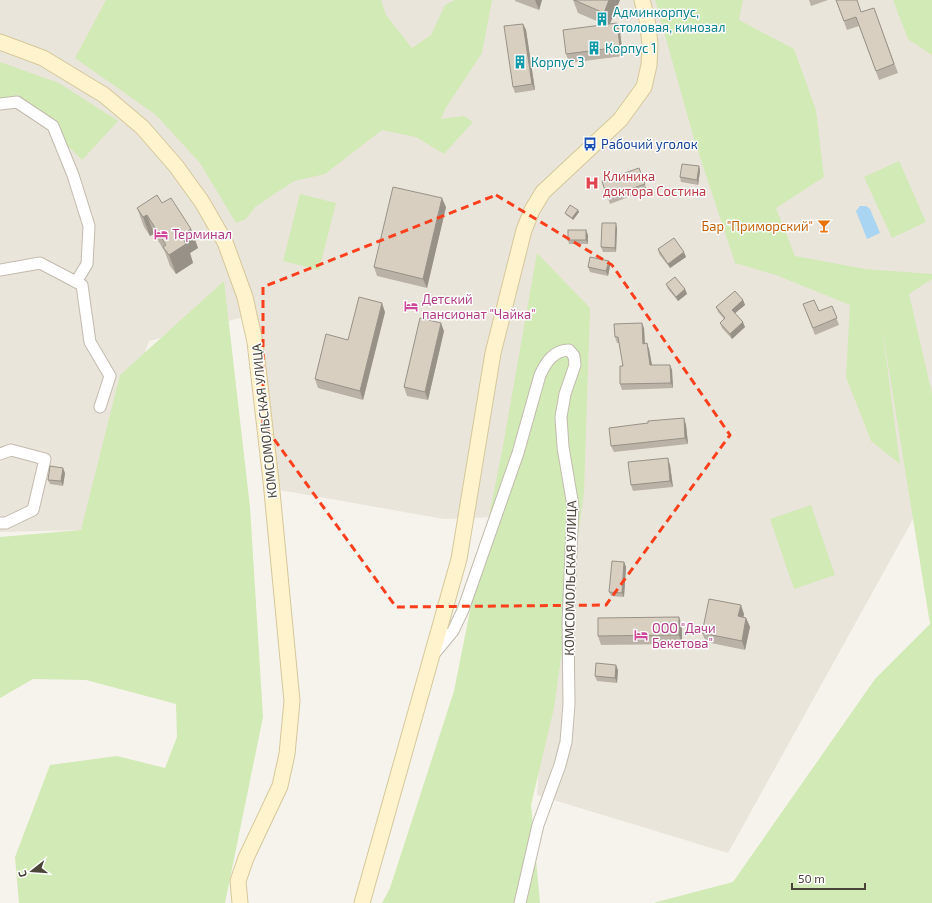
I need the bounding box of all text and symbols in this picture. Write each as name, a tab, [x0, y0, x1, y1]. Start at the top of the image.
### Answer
place label: Админкорпус, столовая, кинозал	[613, 4, 725, 35]
building icon: Админкорпус, столовая, кинозал	[594, 11, 610, 27]
building icon: Корпус 1	[586, 40, 602, 56]
place label: Корпус 1	[605, 40, 657, 56]
building icon: Корпус 3	[512, 54, 528, 70]
place label: Корпус 3	[531, 54, 585, 70]
bus stop icon: Рабочий уголок	[582, 136, 598, 152]
place label: Рабочий уголок	[601, 136, 698, 152]
place label: Клиника доктора Состина	[603, 168, 706, 199]
hospital icon: Клиника доктора Состина	[584, 175, 600, 191]
place label: Бар "Приморский"	[701, 218, 813, 234]
bar icon: Бар "Приморский"	[816, 218, 832, 234]
hotel icon: Терминал	[153, 226, 169, 242]
place label: Терминал	[172, 226, 232, 242]
place label: Детский пансионат "Чайка"	[422, 291, 536, 322]
hotel icon: Детский пансионат "Чайка"	[403, 298, 419, 314]
street label: КОМСОМОЛЬСКАЯ УЛИЦА	[248, 343, 280, 499]
street label: КОМСОМОЛЬСКАЯ УЛИЦА	[561, 500, 579, 656]
place label: ООО "Дачи Бекетова"	[652, 620, 716, 651]
hotel icon: ООО "Дачи Бекетова"	[633, 627, 649, 643]
north arrow	[12, 851, 52, 891]
scale bar	[792, 865, 865, 891]
text: С	[15, 869, 29, 879]
text: 50 m	[798, 871, 825, 885]

